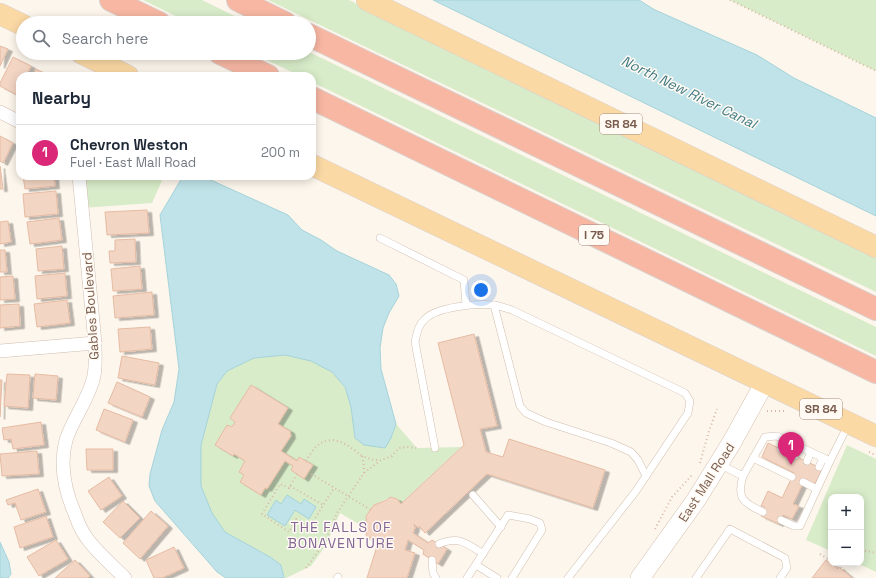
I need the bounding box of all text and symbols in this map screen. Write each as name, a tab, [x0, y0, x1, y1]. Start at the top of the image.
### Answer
search box	[16, 16, 316, 60]
icon: search	[30, 27, 52, 49]
text: Search here	[62, 29, 148, 48]
water label: North New River Canal	[619, 51, 761, 133]
text: Nearby	[32, 87, 91, 109]
road number: SR 84	[600, 114, 642, 134]
text: Chevron Weston	[70, 135, 188, 154]
text: 1	[42, 144, 48, 161]
text: 200 m	[261, 144, 300, 161]
text: Fuel · East Mall Road	[70, 154, 196, 171]
road number: I 75	[579, 225, 609, 245]
street label: Gables Boulevard	[78, 251, 103, 360]
your location	[471, 280, 491, 300]
road number: SR 84	[800, 399, 842, 419]
pin: 1	[778, 432, 804, 465]
street label: East Mall Road	[674, 439, 738, 525]
map controls	[828, 494, 864, 566]
button: +	[828, 494, 864, 530]
district label: THE FALLS OF BONAVENTURE	[287, 518, 395, 552]
button: −	[828, 530, 864, 566]

